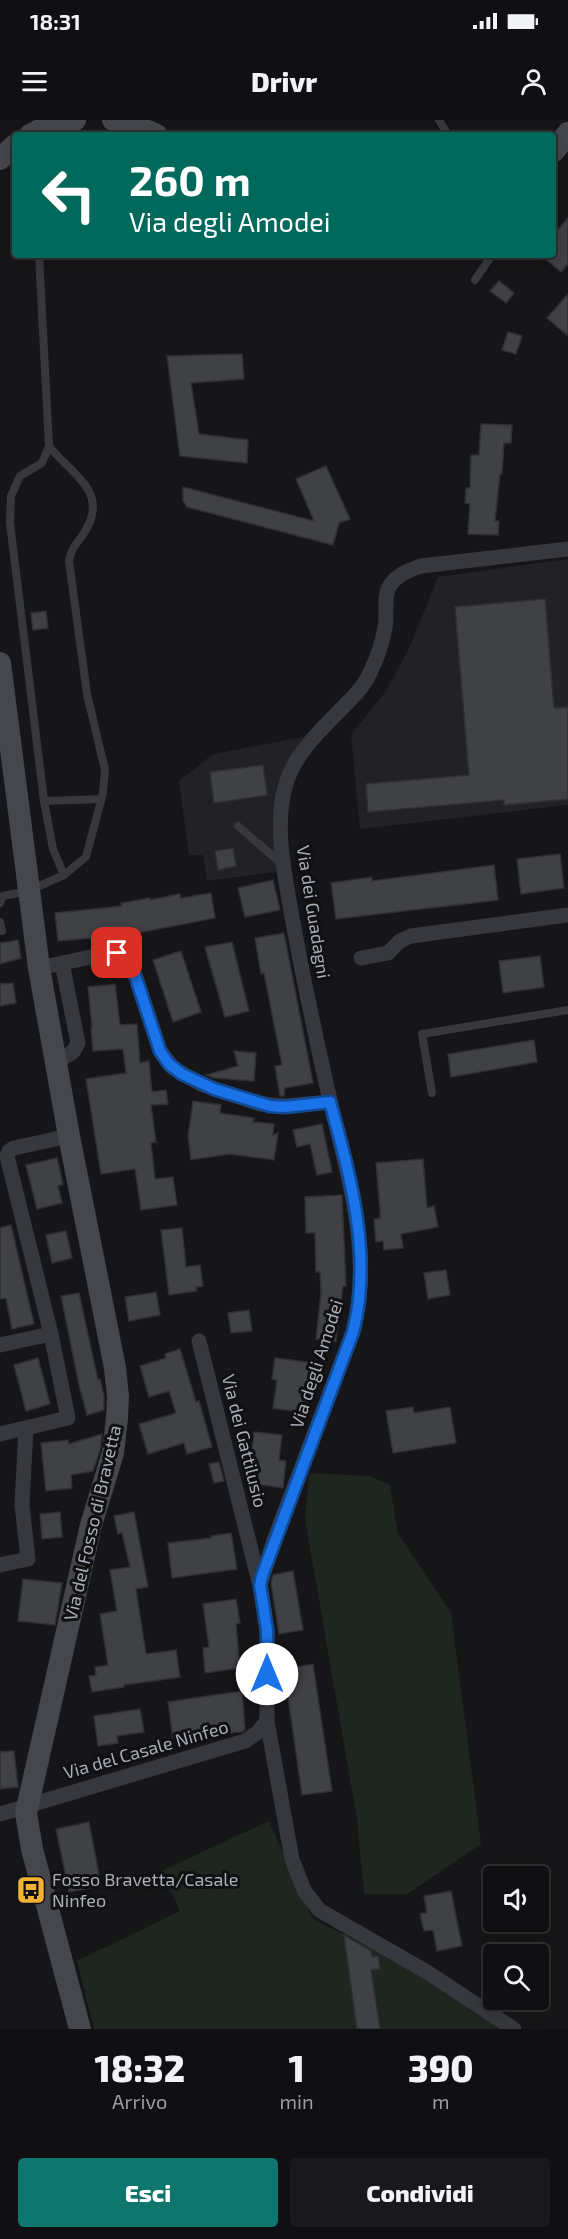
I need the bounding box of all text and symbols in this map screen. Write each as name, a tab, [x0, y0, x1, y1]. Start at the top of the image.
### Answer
text: 18:31	[30, 8, 81, 34]
icon: menu	[18, 65, 51, 98]
text: Drivr	[251, 65, 317, 97]
icon: person	[517, 65, 550, 98]
text: 260 m	[129, 154, 251, 204]
icon: left	[30, 156, 108, 234]
text: Via degli Amodei	[129, 205, 331, 237]
street label: Via dei Guadagni	[293, 844, 335, 980]
pin	[91, 927, 142, 978]
icon: arrive	[100, 936, 133, 969]
street label: Via degli Amodei	[285, 1296, 347, 1431]
street label: Via dei Gattilusio	[218, 1372, 272, 1510]
street label: Via del Fosso di Bravetta	[59, 1423, 125, 1623]
position arrow	[235, 1642, 299, 1706]
street label: Via del Casale Ninfeo	[61, 1715, 231, 1783]
map controls	[483, 1866, 549, 2010]
button: sound	[483, 1866, 549, 1932]
place label: Fosso Bravetta/Casale Ninfeo	[52, 1868, 238, 1911]
bus stop icon: Fosso Bravetta/Casale Ninfeo	[15, 1874, 47, 1906]
button: search	[483, 1944, 549, 2010]
text: 18:32	[94, 2046, 185, 2089]
text: 1	[288, 2046, 305, 2089]
text: 390	[408, 2046, 474, 2089]
text: Arrivo	[112, 2089, 167, 2113]
text: min	[279, 2089, 314, 2113]
text: m	[432, 2089, 450, 2113]
button: Esci	[18, 2158, 278, 2227]
button: Condividi	[290, 2158, 550, 2227]

